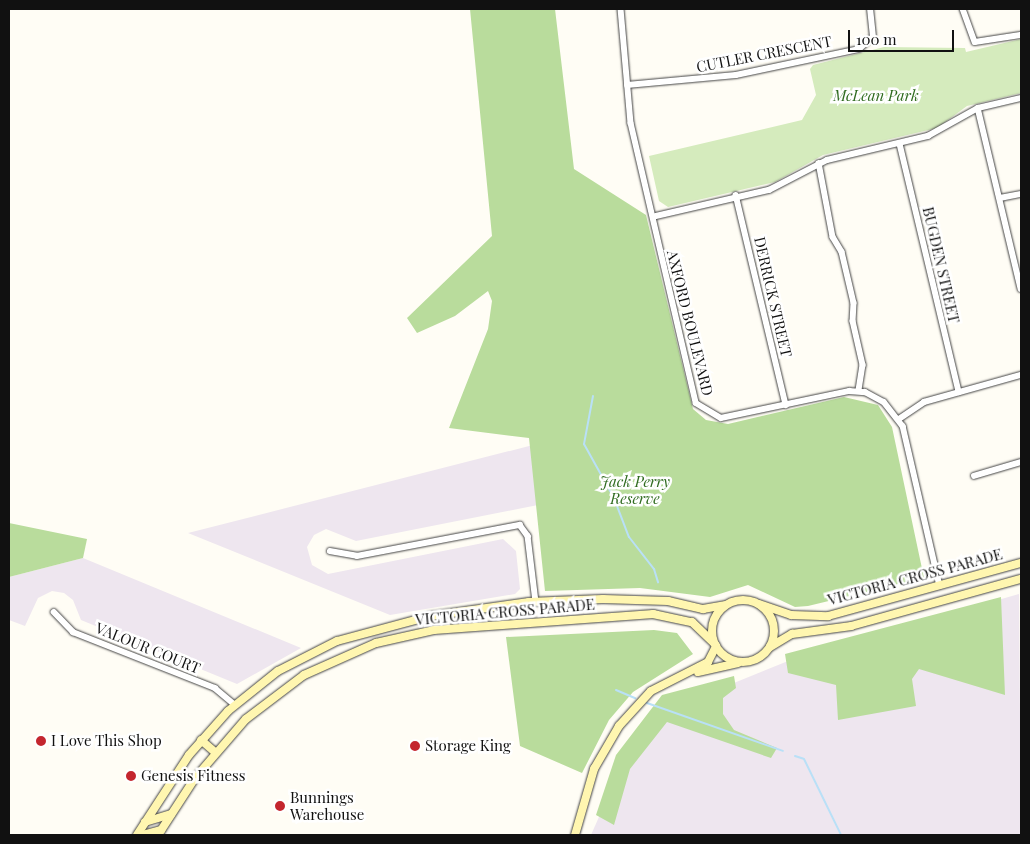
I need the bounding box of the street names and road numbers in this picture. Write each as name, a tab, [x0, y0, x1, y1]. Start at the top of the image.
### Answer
street label: CUTLER CRESCENT	[695, 32, 833, 76]
street label: BUGDEN STREET	[919, 205, 963, 325]
street label: DERRICK STREET	[750, 235, 796, 359]
street label: AXFORD BOULEVARD	[663, 248, 717, 398]
street label: VICTORIA CROSS PARADE	[826, 545, 1004, 609]
street label: VICTORIA CROSS PARADE	[414, 595, 596, 629]
street label: VALOUR COURT	[93, 619, 203, 677]

